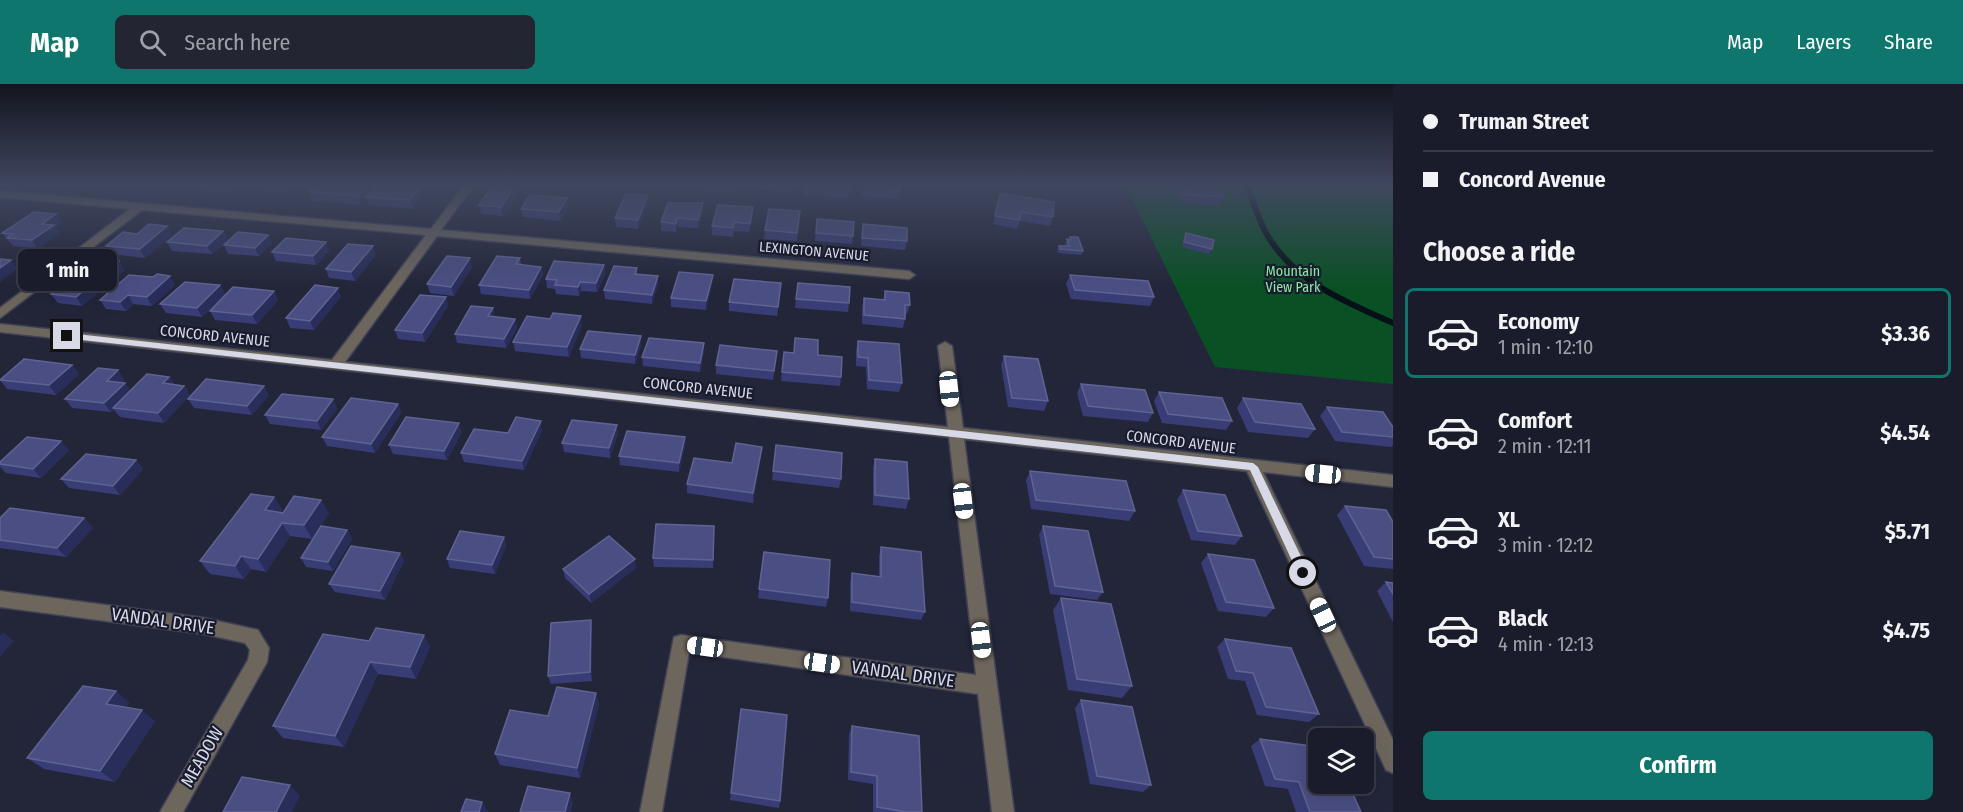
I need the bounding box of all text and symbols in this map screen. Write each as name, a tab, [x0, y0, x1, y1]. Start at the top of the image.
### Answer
search box	[115, 15, 535, 69]
text: Map	[30, 26, 79, 59]
icon: search	[136, 26, 169, 59]
text: Search here	[184, 29, 290, 56]
text: Map	[1727, 29, 1763, 55]
text: Layers	[1796, 29, 1851, 55]
text: Share	[1884, 29, 1933, 55]
text: Truman Street	[1459, 108, 1589, 135]
text: Concord Avenue	[1459, 166, 1606, 193]
text: Choose a ride	[1423, 236, 1575, 268]
street label: LEXINGTON AVENUE	[758, 238, 870, 265]
callout: 1 min	[17, 249, 116, 291]
text: 1 min	[46, 258, 89, 282]
park label: Mountain View Park	[1266, 263, 1321, 296]
icon: car	[1426, 306, 1480, 360]
text: Economy	[1498, 308, 1579, 335]
text: $3.36	[1881, 320, 1930, 347]
street label: CONCORD AVENUE	[159, 321, 271, 351]
route end	[53, 322, 80, 349]
text: 1 min · 12:10	[1498, 335, 1593, 359]
car	[938, 370, 960, 408]
street label: CONCORD AVENUE	[642, 373, 754, 403]
icon: car	[1426, 405, 1480, 459]
text: Comfort	[1498, 407, 1572, 434]
text: $4.54	[1880, 419, 1930, 446]
street label: CONCORD AVENUE	[1125, 426, 1237, 458]
text: 2 min · 12:11	[1498, 434, 1591, 458]
car	[1304, 463, 1342, 485]
car	[952, 482, 974, 520]
icon: car	[1426, 504, 1480, 558]
text: XL	[1498, 506, 1520, 533]
text: $5.71	[1885, 518, 1930, 545]
text: 3 min · 12:12	[1498, 533, 1593, 557]
route start	[1289, 559, 1316, 586]
car	[1307, 595, 1339, 635]
street label: VANDAL DRIVE	[110, 603, 216, 639]
icon: car	[1426, 603, 1480, 657]
text: Black	[1498, 605, 1548, 632]
text: $4.75	[1883, 617, 1930, 644]
car	[970, 621, 992, 659]
text: 4 min · 12:13	[1498, 632, 1594, 656]
car	[686, 636, 724, 658]
car	[803, 652, 841, 674]
street label: VANDAL DRIVE	[850, 656, 956, 692]
street label: MEADOW	[176, 722, 228, 791]
map controls	[1308, 728, 1374, 794]
button: layers	[1308, 728, 1374, 794]
button: Confirm	[1423, 731, 1933, 800]

